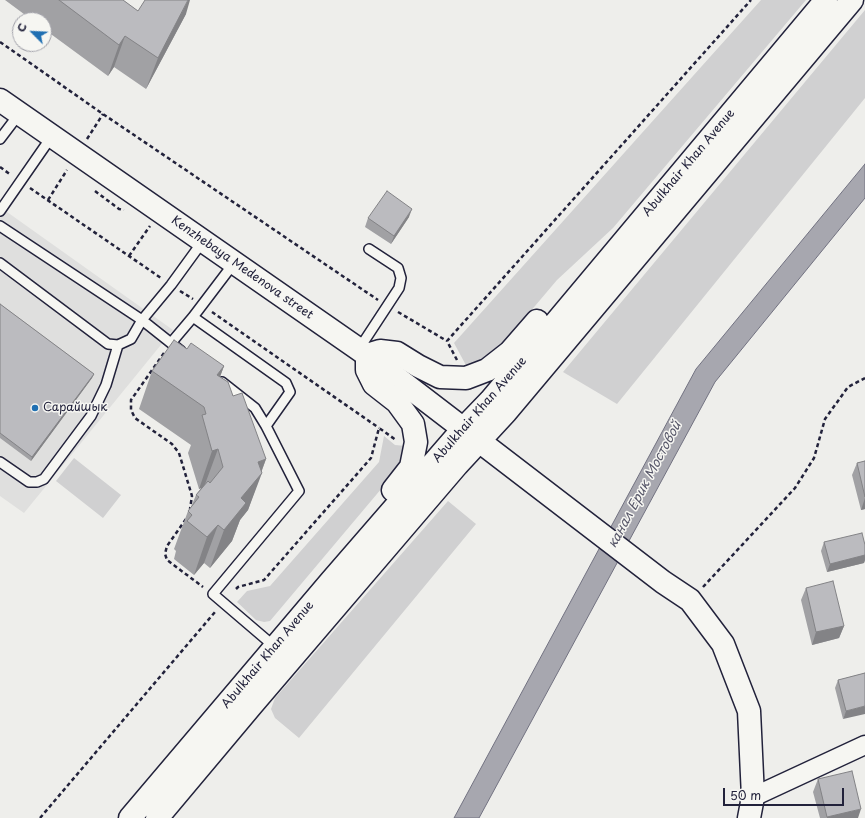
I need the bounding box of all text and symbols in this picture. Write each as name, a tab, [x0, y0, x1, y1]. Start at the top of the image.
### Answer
north arrow	[12, 12, 52, 52]
text: С	[12, 20, 31, 35]
street label: Abulkhair Khan Avenue	[640, 107, 738, 219]
street label: Kenzhebaya Medenova street	[168, 213, 316, 323]
street label: Abulkhair Khan Avenue	[430, 354, 530, 466]
place label: Сарайшык	[43, 401, 107, 415]
marker: Сарайшык	[30, 403, 40, 413]
water label: канал Ерик Мостовой	[605, 419, 685, 551]
street label: Abulkhair Khan Avenue	[219, 599, 317, 711]
scale bar	[725, 780, 846, 806]
text: 50 m	[730, 786, 761, 804]

